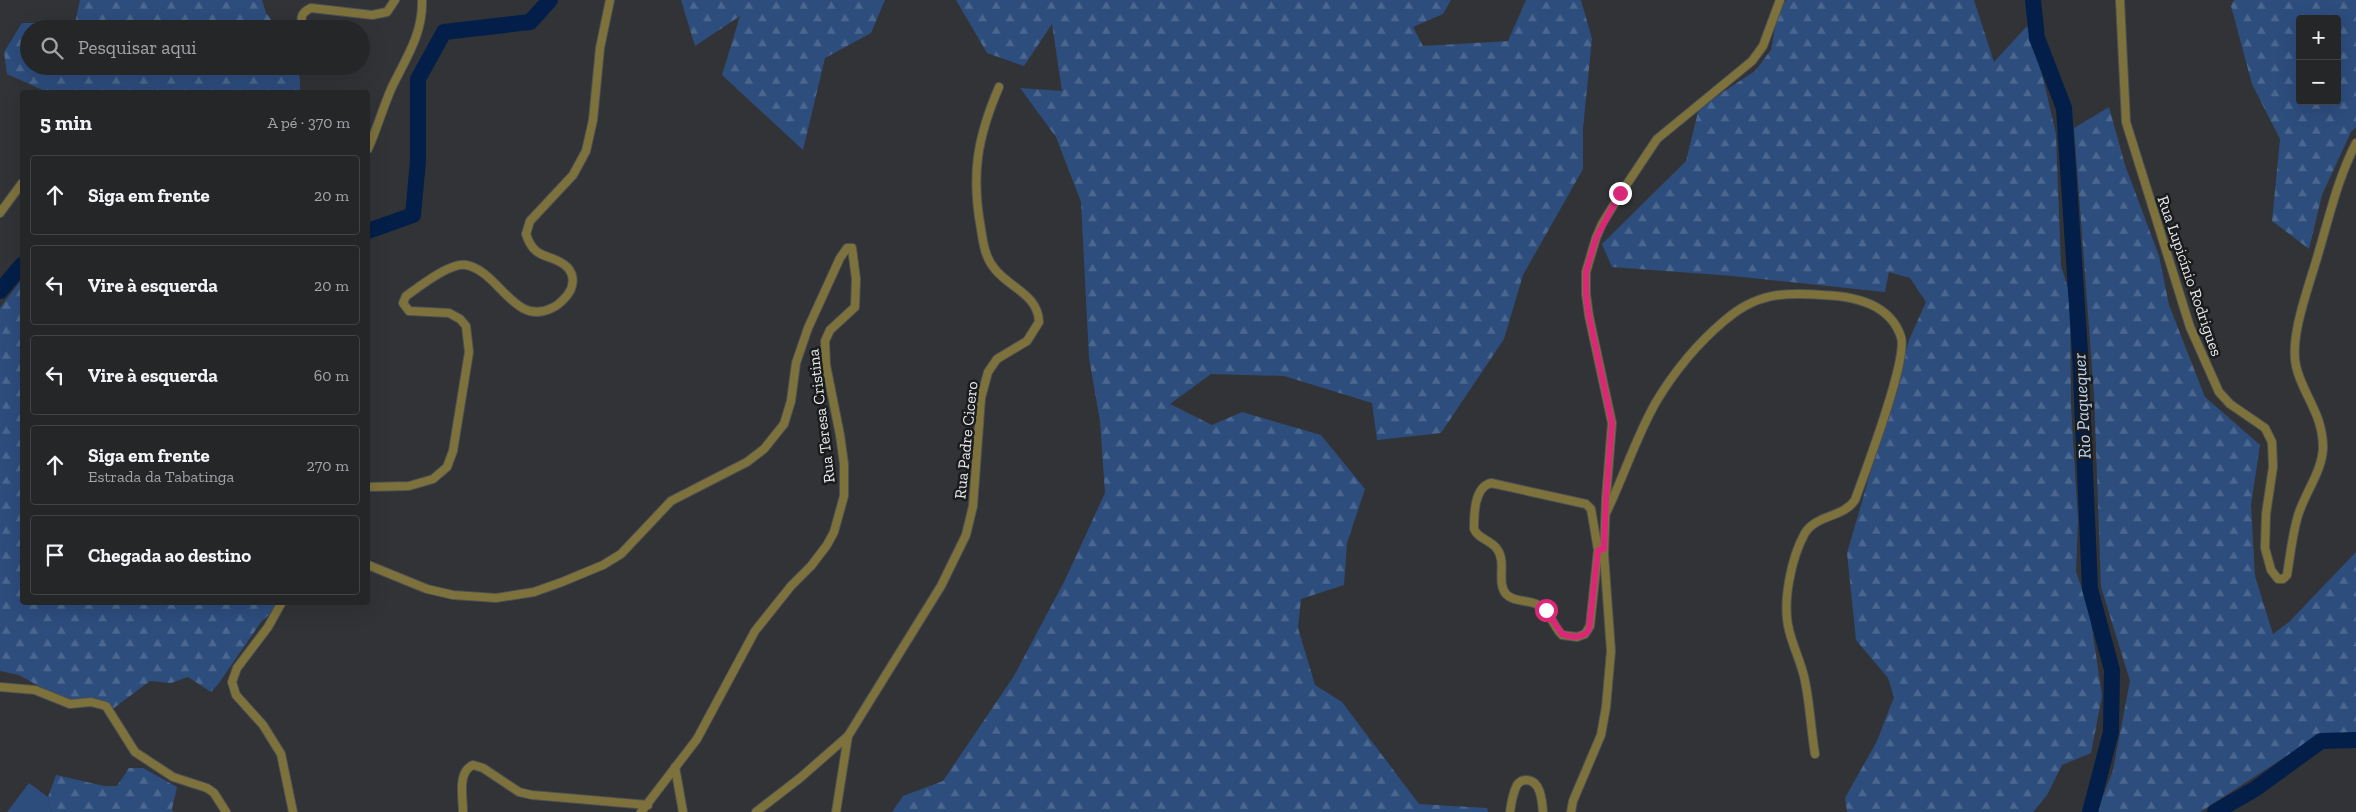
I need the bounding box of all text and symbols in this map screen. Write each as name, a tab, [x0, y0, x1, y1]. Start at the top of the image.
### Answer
map controls	[2296, 15, 2341, 105]
button: +	[2296, 15, 2341, 60]
search box	[20, 20, 370, 75]
icon: search	[38, 34, 66, 62]
text: Pesquisar aqui	[78, 36, 197, 59]
button: −	[2296, 60, 2341, 105]
text: 5 min	[40, 110, 92, 135]
text: A pé · 370 m	[267, 113, 350, 132]
icon: ahead	[41, 181, 69, 209]
route end	[1609, 182, 1632, 205]
text: Siga em frente	[88, 184, 210, 207]
text: 20 m	[314, 186, 349, 205]
street label: Rua Lupicínio Rodrigues	[2154, 193, 2226, 359]
icon: left	[41, 271, 69, 299]
text: Vire à esquerda	[88, 274, 218, 297]
text: 20 m	[314, 276, 349, 295]
street label: Rua Teresa Cristina	[803, 348, 839, 484]
water label: Rio Paquequer	[2068, 352, 2096, 459]
icon: left	[41, 361, 69, 389]
text: Vire à esquerda	[88, 364, 218, 387]
text: 60 m	[314, 366, 349, 385]
street label: Rua Padre Cicero	[950, 380, 982, 500]
text: Siga em frente	[88, 444, 210, 467]
icon: ahead	[41, 451, 69, 479]
text: 270 m	[307, 456, 349, 475]
text: Estrada da Tabatinga	[88, 467, 234, 486]
icon: arrive	[41, 541, 69, 569]
text: Chegada ao destino	[88, 544, 251, 567]
route start	[1535, 599, 1558, 622]

